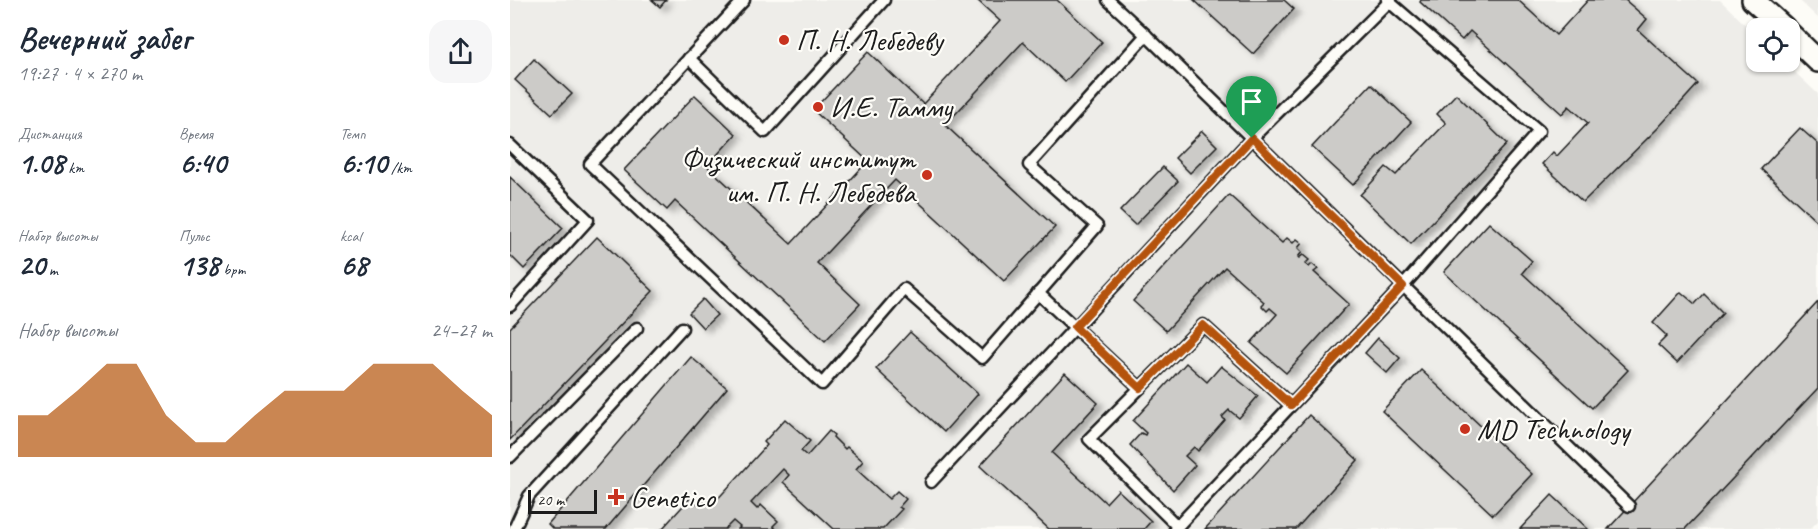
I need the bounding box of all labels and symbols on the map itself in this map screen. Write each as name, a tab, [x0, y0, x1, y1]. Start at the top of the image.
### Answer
place label: П. Н. Лебедеву	[796, 21, 945, 59]
marker: П. Н. Лебедеву	[777, 33, 791, 47]
pin	[1226, 76, 1277, 138]
place label: И.Е. Тамму	[830, 88, 954, 126]
marker: И.Е. Тамму	[811, 100, 825, 114]
place label: Физический институт им. П. Н. Лебедева	[681, 139, 917, 211]
marker: Физический институт им. П. Н. Лебедева	[920, 168, 934, 182]
place label: MD Technology	[1477, 410, 1632, 448]
marker: MD Technology	[1458, 422, 1472, 436]
place label: Genetico	[630, 478, 716, 516]
scale bar	[528, 487, 597, 514]
marker: Genetico	[607, 488, 625, 506]

